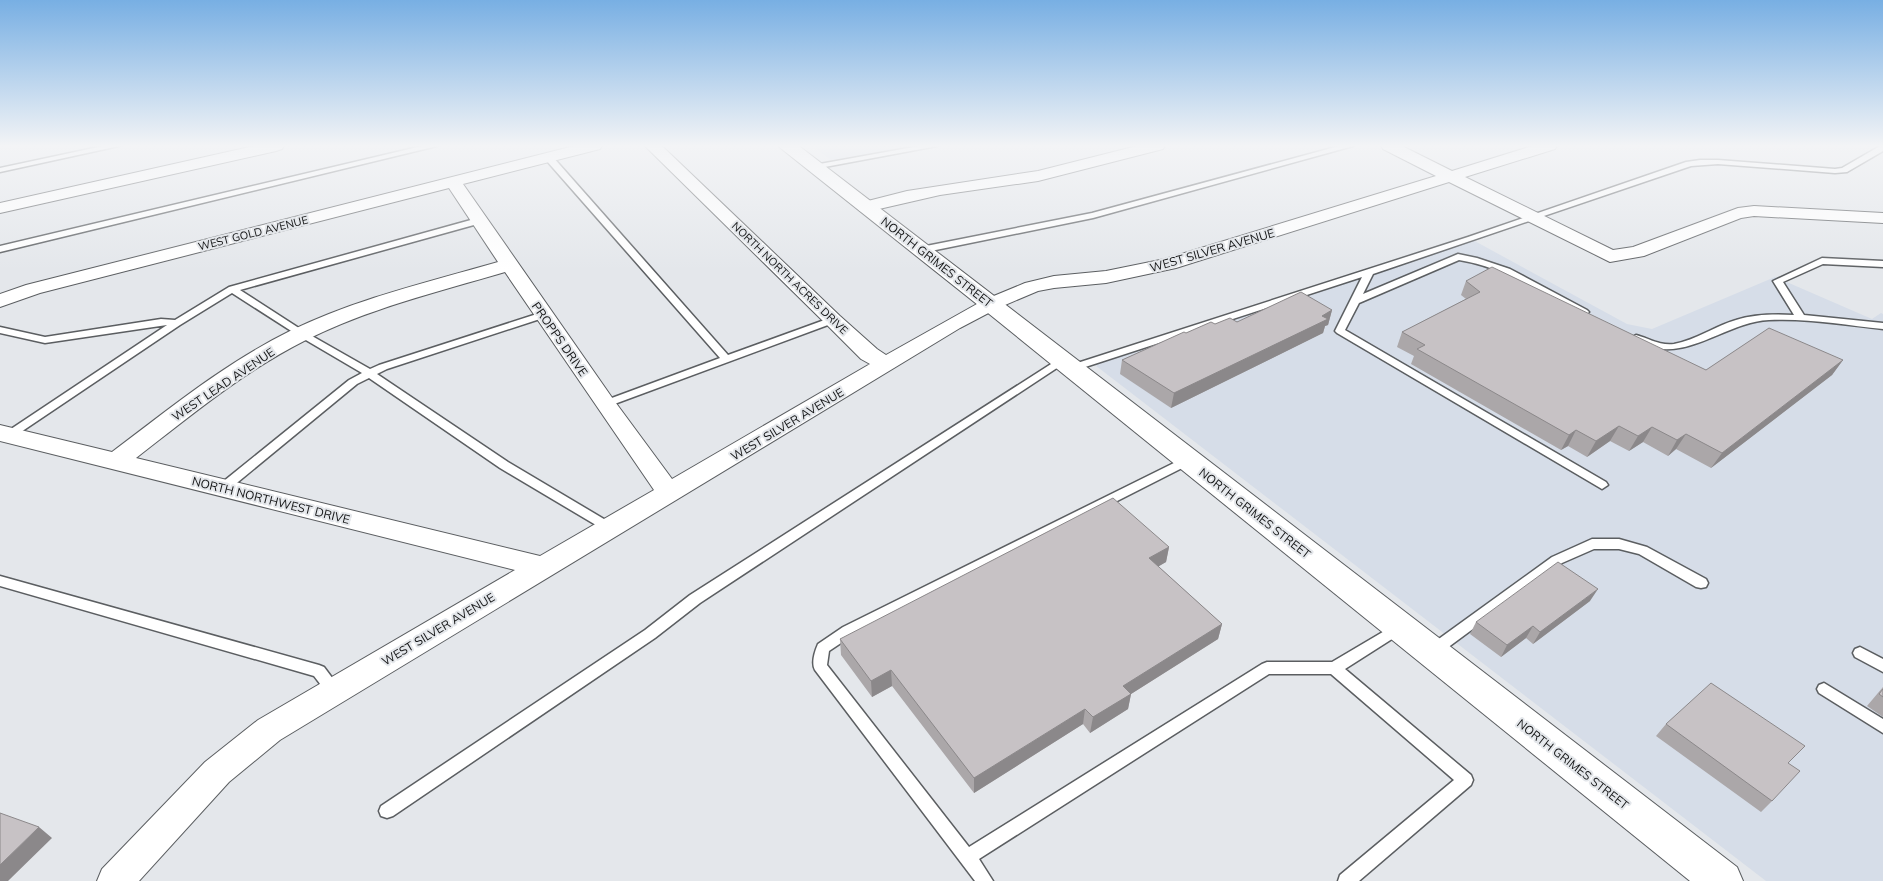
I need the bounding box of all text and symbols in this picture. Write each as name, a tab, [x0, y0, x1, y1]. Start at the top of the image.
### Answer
street label: WEST GOLD AVENUE	[197, 213, 309, 253]
street label: NORTH GRIMES STREET	[878, 214, 997, 311]
street label: NORTH NORTH ACRES DRIVE	[729, 219, 851, 337]
street label: WEST SILVER AVENUE	[1148, 225, 1276, 275]
street label: PROPPS DRIVE	[529, 299, 591, 379]
street label: WEST LEAD AVENUE	[169, 344, 277, 424]
street label: WEST SILVER AVENUE	[728, 384, 846, 464]
street label: NORTH GRIMES STREET	[1196, 465, 1315, 562]
street label: NORTH NORTHWEST DRIVE	[190, 473, 352, 527]
street label: WEST SILVER AVENUE	[379, 589, 497, 669]
street label: NORTH GRIMES STREET	[1514, 716, 1633, 813]

